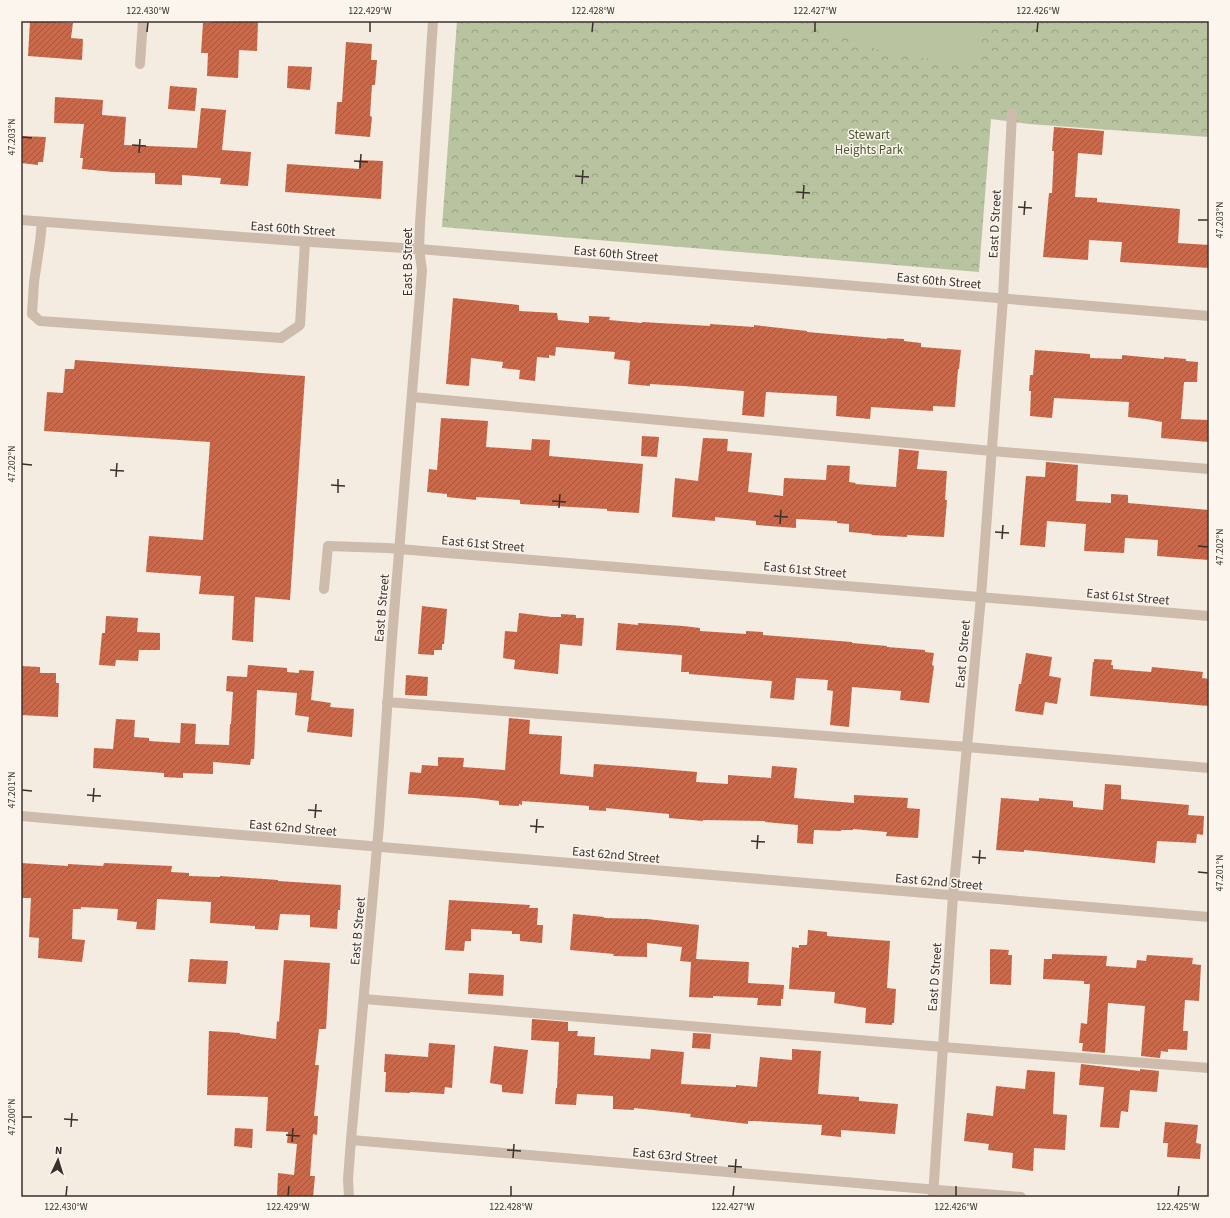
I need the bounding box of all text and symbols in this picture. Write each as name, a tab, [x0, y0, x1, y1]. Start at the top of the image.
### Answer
text: 122.430°W	[126, 4, 170, 18]
text: 122.429°W	[348, 4, 392, 18]
text: 122.428°W	[571, 4, 615, 18]
text: 122.427°W	[793, 4, 837, 18]
text: 122.426°W	[1016, 4, 1060, 18]
text: 47.203°N	[5, 118, 19, 156]
park label: Stewart Heights Park	[835, 126, 904, 159]
street label: East D Street	[984, 189, 1006, 259]
text: 47.203°N	[1213, 201, 1227, 239]
street label: East 60th Street	[250, 217, 337, 241]
street label: East B Street	[399, 227, 417, 296]
street label: East 60th Street	[573, 241, 660, 267]
street label: East 60th Street	[896, 268, 983, 294]
text: 47.202°N	[5, 445, 19, 483]
text: 47.202°N	[1213, 528, 1227, 566]
street label: East 61st Street	[441, 531, 526, 557]
street label: East 61st Street	[763, 557, 848, 583]
street label: East B Street	[370, 573, 394, 643]
street label: East 61st Street	[1086, 584, 1171, 610]
street label: East D Street	[951, 618, 975, 689]
text: 47.201°N	[5, 771, 19, 809]
street label: East 62nd Street	[248, 815, 338, 841]
street label: East 62nd Street	[571, 842, 661, 868]
text: 47.201°N	[1213, 854, 1227, 892]
street label: East 62nd Street	[894, 869, 984, 895]
street label: East B Street	[346, 896, 370, 966]
street label: East D Street	[924, 942, 946, 1012]
text: 47.200°N	[5, 1098, 19, 1136]
north arrow	[38, 1140, 78, 1180]
text: N	[54, 1143, 63, 1158]
street label: East 63rd Street	[632, 1143, 719, 1169]
text: 122.430°W	[44, 1200, 88, 1214]
text: 122.429°W	[266, 1200, 310, 1214]
text: 122.428°W	[489, 1200, 533, 1214]
text: 122.427°W	[711, 1200, 755, 1214]
text: 122.426°W	[934, 1200, 978, 1214]
text: 122.425°W	[1156, 1200, 1200, 1214]

